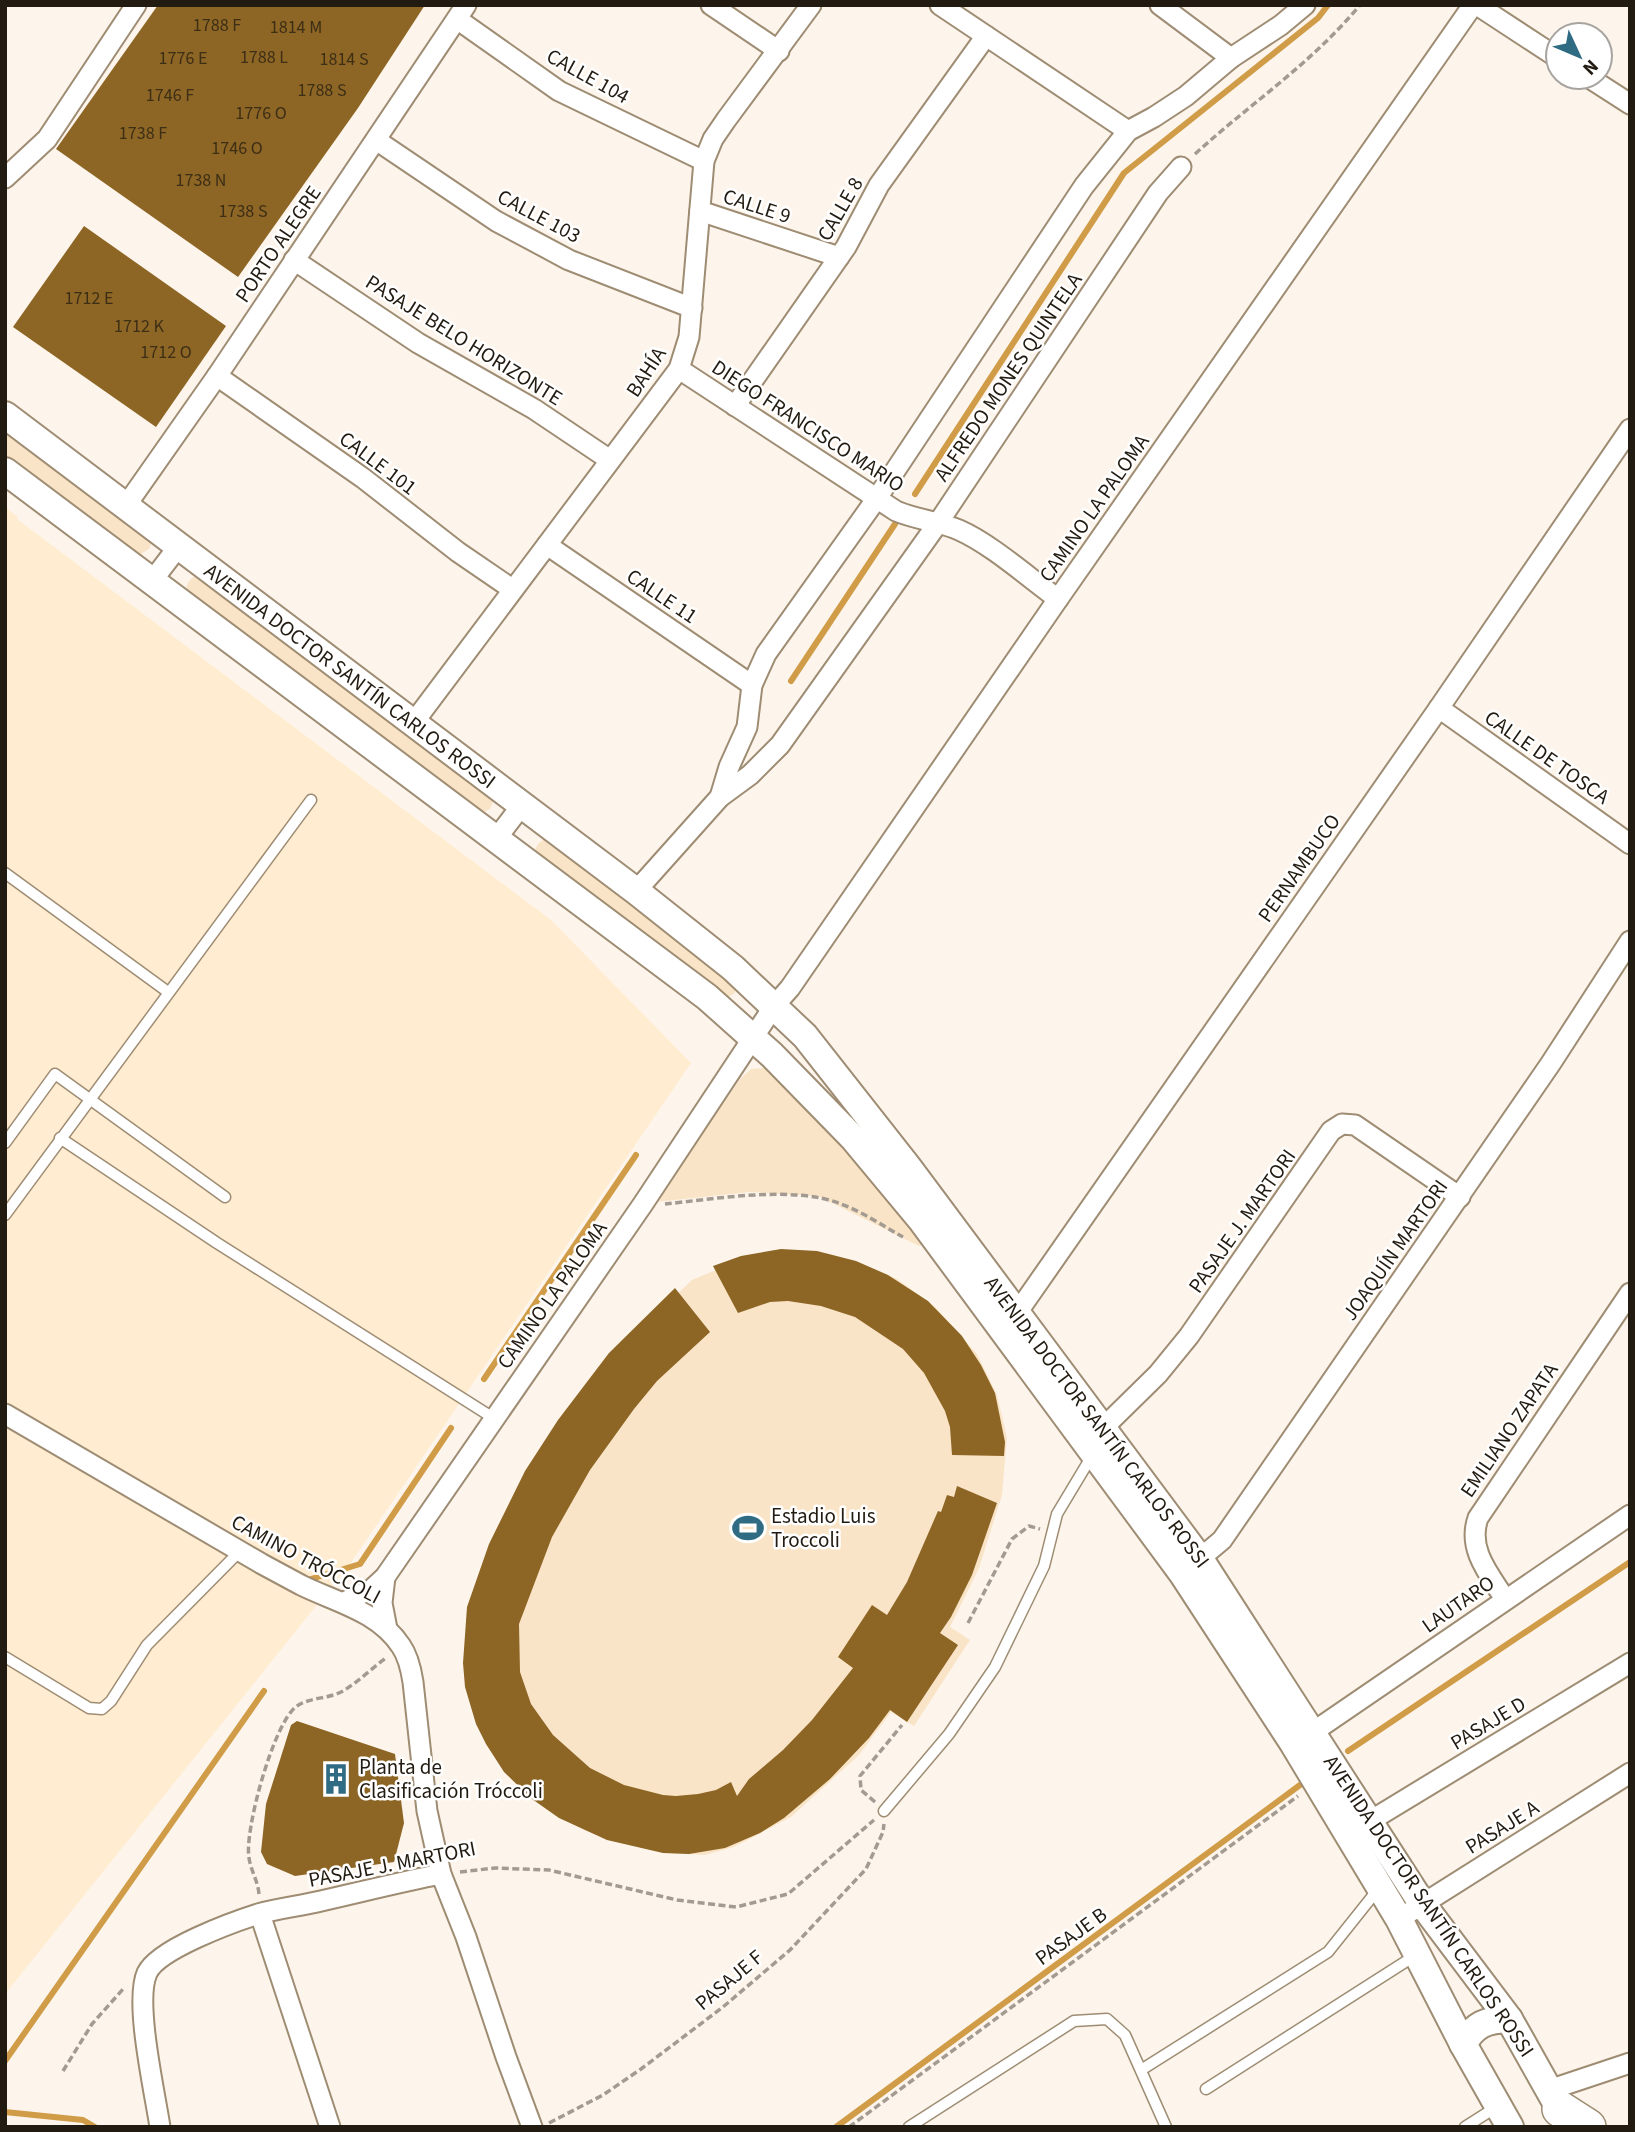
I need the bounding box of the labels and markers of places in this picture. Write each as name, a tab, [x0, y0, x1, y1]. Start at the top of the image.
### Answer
place label: Estadio Luis Troccoli	[771, 1501, 876, 1555]
sports icon: Estadio Luis Troccoli	[731, 1511, 765, 1545]
place label: Planta de Clasificación Tróccoli	[359, 1752, 543, 1806]
building icon: Planta de Clasificación Tróccoli	[319, 1762, 353, 1796]

